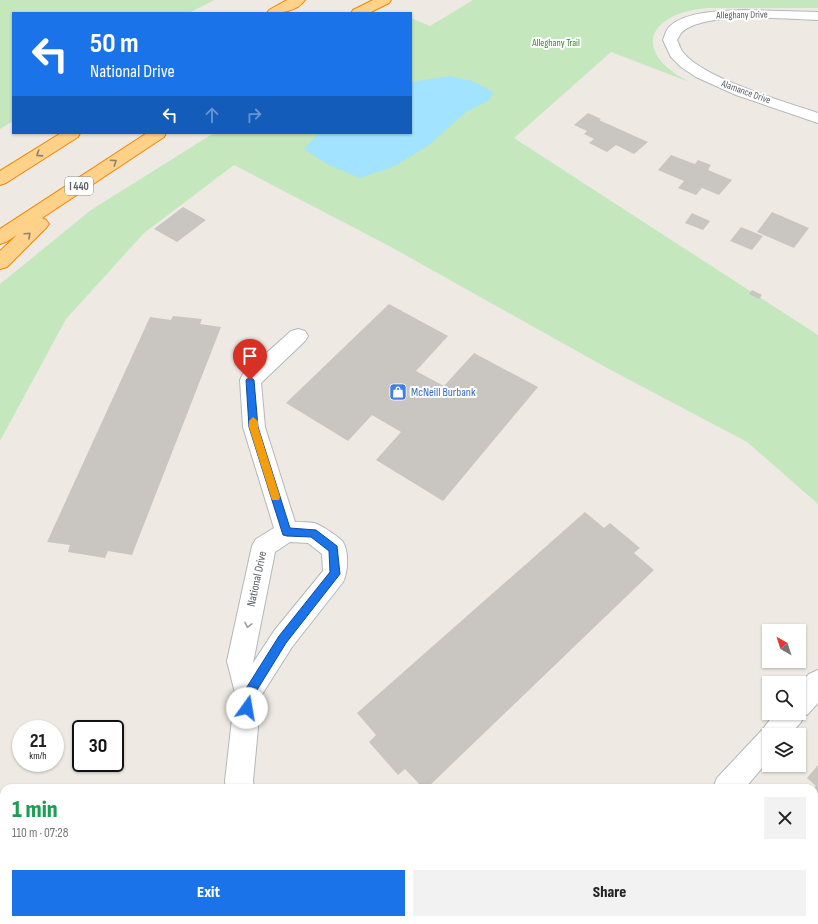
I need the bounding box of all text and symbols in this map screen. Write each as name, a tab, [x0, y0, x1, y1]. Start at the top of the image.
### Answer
street label: Alleghany Drive	[715, 9, 768, 21]
text: 50 m	[90, 27, 139, 60]
icon: left	[24, 28, 76, 80]
park label: Alleghany Trail	[531, 37, 580, 49]
text: National Drive	[90, 61, 175, 82]
street label: Alamance Drive	[719, 77, 772, 106]
icon: left	[159, 104, 181, 126]
icon: ahead	[201, 104, 223, 126]
icon: right	[243, 104, 265, 126]
one-way arrow	[36, 149, 43, 157]
one-way arrow	[110, 159, 117, 167]
road number: I 440	[65, 177, 93, 195]
one-way arrow	[24, 233, 31, 240]
pin	[233, 339, 267, 380]
icon: arrive	[239, 345, 261, 367]
shop icon: McNeill Burbank	[388, 382, 408, 402]
place label: McNeill Burbank	[411, 385, 476, 400]
street label: National Drive	[244, 550, 270, 608]
one-way arrow	[244, 622, 252, 628]
north arrow	[762, 624, 806, 668]
map controls	[762, 624, 806, 772]
button: search	[762, 676, 806, 720]
position arrow	[226, 687, 268, 729]
speed limit sign: 30	[72, 720, 124, 772]
button: layers	[762, 728, 806, 772]
text: 21	[30, 729, 46, 753]
text: km/h	[29, 750, 47, 762]
text: 1 min	[12, 795, 58, 824]
button: close	[764, 797, 806, 839]
text: 110 m · 07:28	[12, 825, 68, 841]
button: Exit	[12, 870, 405, 916]
button: Share	[413, 870, 806, 916]

